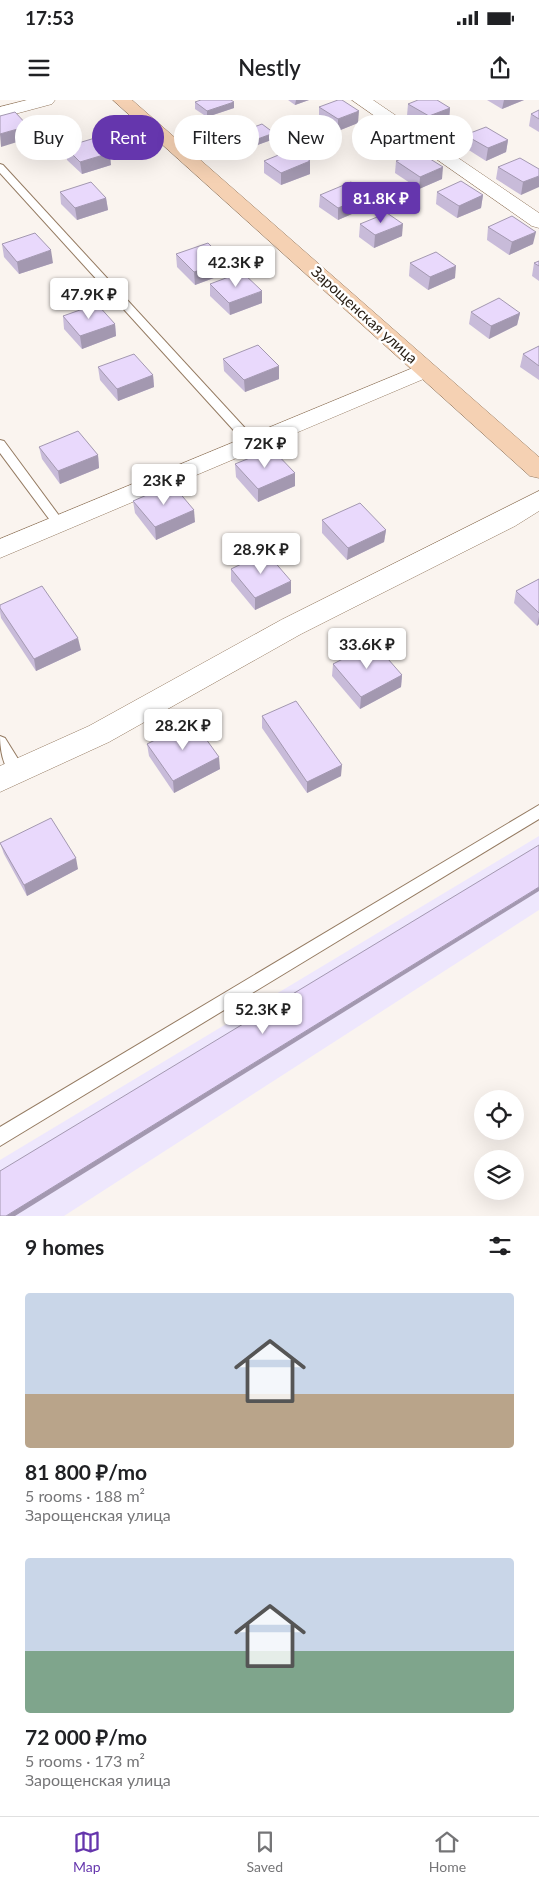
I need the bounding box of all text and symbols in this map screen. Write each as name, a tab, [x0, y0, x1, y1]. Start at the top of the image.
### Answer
text: 17:53	[25, 6, 74, 29]
icon: menu	[25, 54, 53, 82]
text: Nestly	[238, 54, 301, 81]
icon: share	[486, 54, 514, 82]
chip: Buy	[15, 115, 82, 160]
chip: Rent	[92, 115, 164, 160]
chip: Filters	[174, 115, 259, 160]
chip: New	[269, 115, 342, 160]
chip: Apartment	[352, 115, 473, 160]
pin: 81.8K ₽	[335, 182, 427, 224]
text: 81.8K ₽	[353, 188, 409, 207]
pin: 42.3K ₽	[190, 246, 282, 288]
text: 42.3K ₽	[208, 252, 264, 271]
street label: Зарощенская улица	[308, 262, 421, 367]
pin: 47.9K ₽	[43, 278, 135, 320]
text: 47.9K ₽	[61, 284, 117, 303]
pin: 72K ₽	[230, 426, 300, 469]
text: 72K ₽	[244, 433, 286, 452]
pin: 23K ₽	[129, 464, 199, 506]
text: 23K ₽	[143, 470, 185, 489]
pin: 28.9K ₽	[215, 532, 307, 575]
text: 28.9K ₽	[233, 539, 289, 558]
pin: 33.6K ₽	[321, 628, 413, 670]
text: 33.6K ₽	[339, 634, 395, 653]
pin: 28.2K ₽	[137, 708, 229, 751]
text: 28.2K ₽	[155, 715, 211, 734]
pin: 52.3K ₽	[217, 992, 309, 1035]
text: 52.3K ₽	[235, 999, 291, 1018]
map controls	[474, 1090, 524, 1200]
button: locate	[474, 1090, 524, 1140]
button: layers	[474, 1150, 524, 1200]
icon: filters	[486, 1232, 514, 1260]
text: 9 homes	[25, 1234, 104, 1259]
icon: home	[225, 1326, 315, 1416]
text: 81 800 ₽/mo	[25, 1459, 147, 1484]
text: 5 rooms · 188 m²	[25, 1486, 145, 1505]
text: Зарощенская улица	[25, 1505, 171, 1524]
icon: home	[225, 1591, 315, 1681]
text: 72 000 ₽/mo	[25, 1724, 147, 1749]
text: 5 rooms · 173 m²	[25, 1751, 145, 1770]
text: Зарощенская улица	[25, 1770, 171, 1789]
tab: Map	[73, 1828, 101, 1875]
tab: Saved	[247, 1828, 283, 1875]
tab: Home	[429, 1828, 466, 1875]

